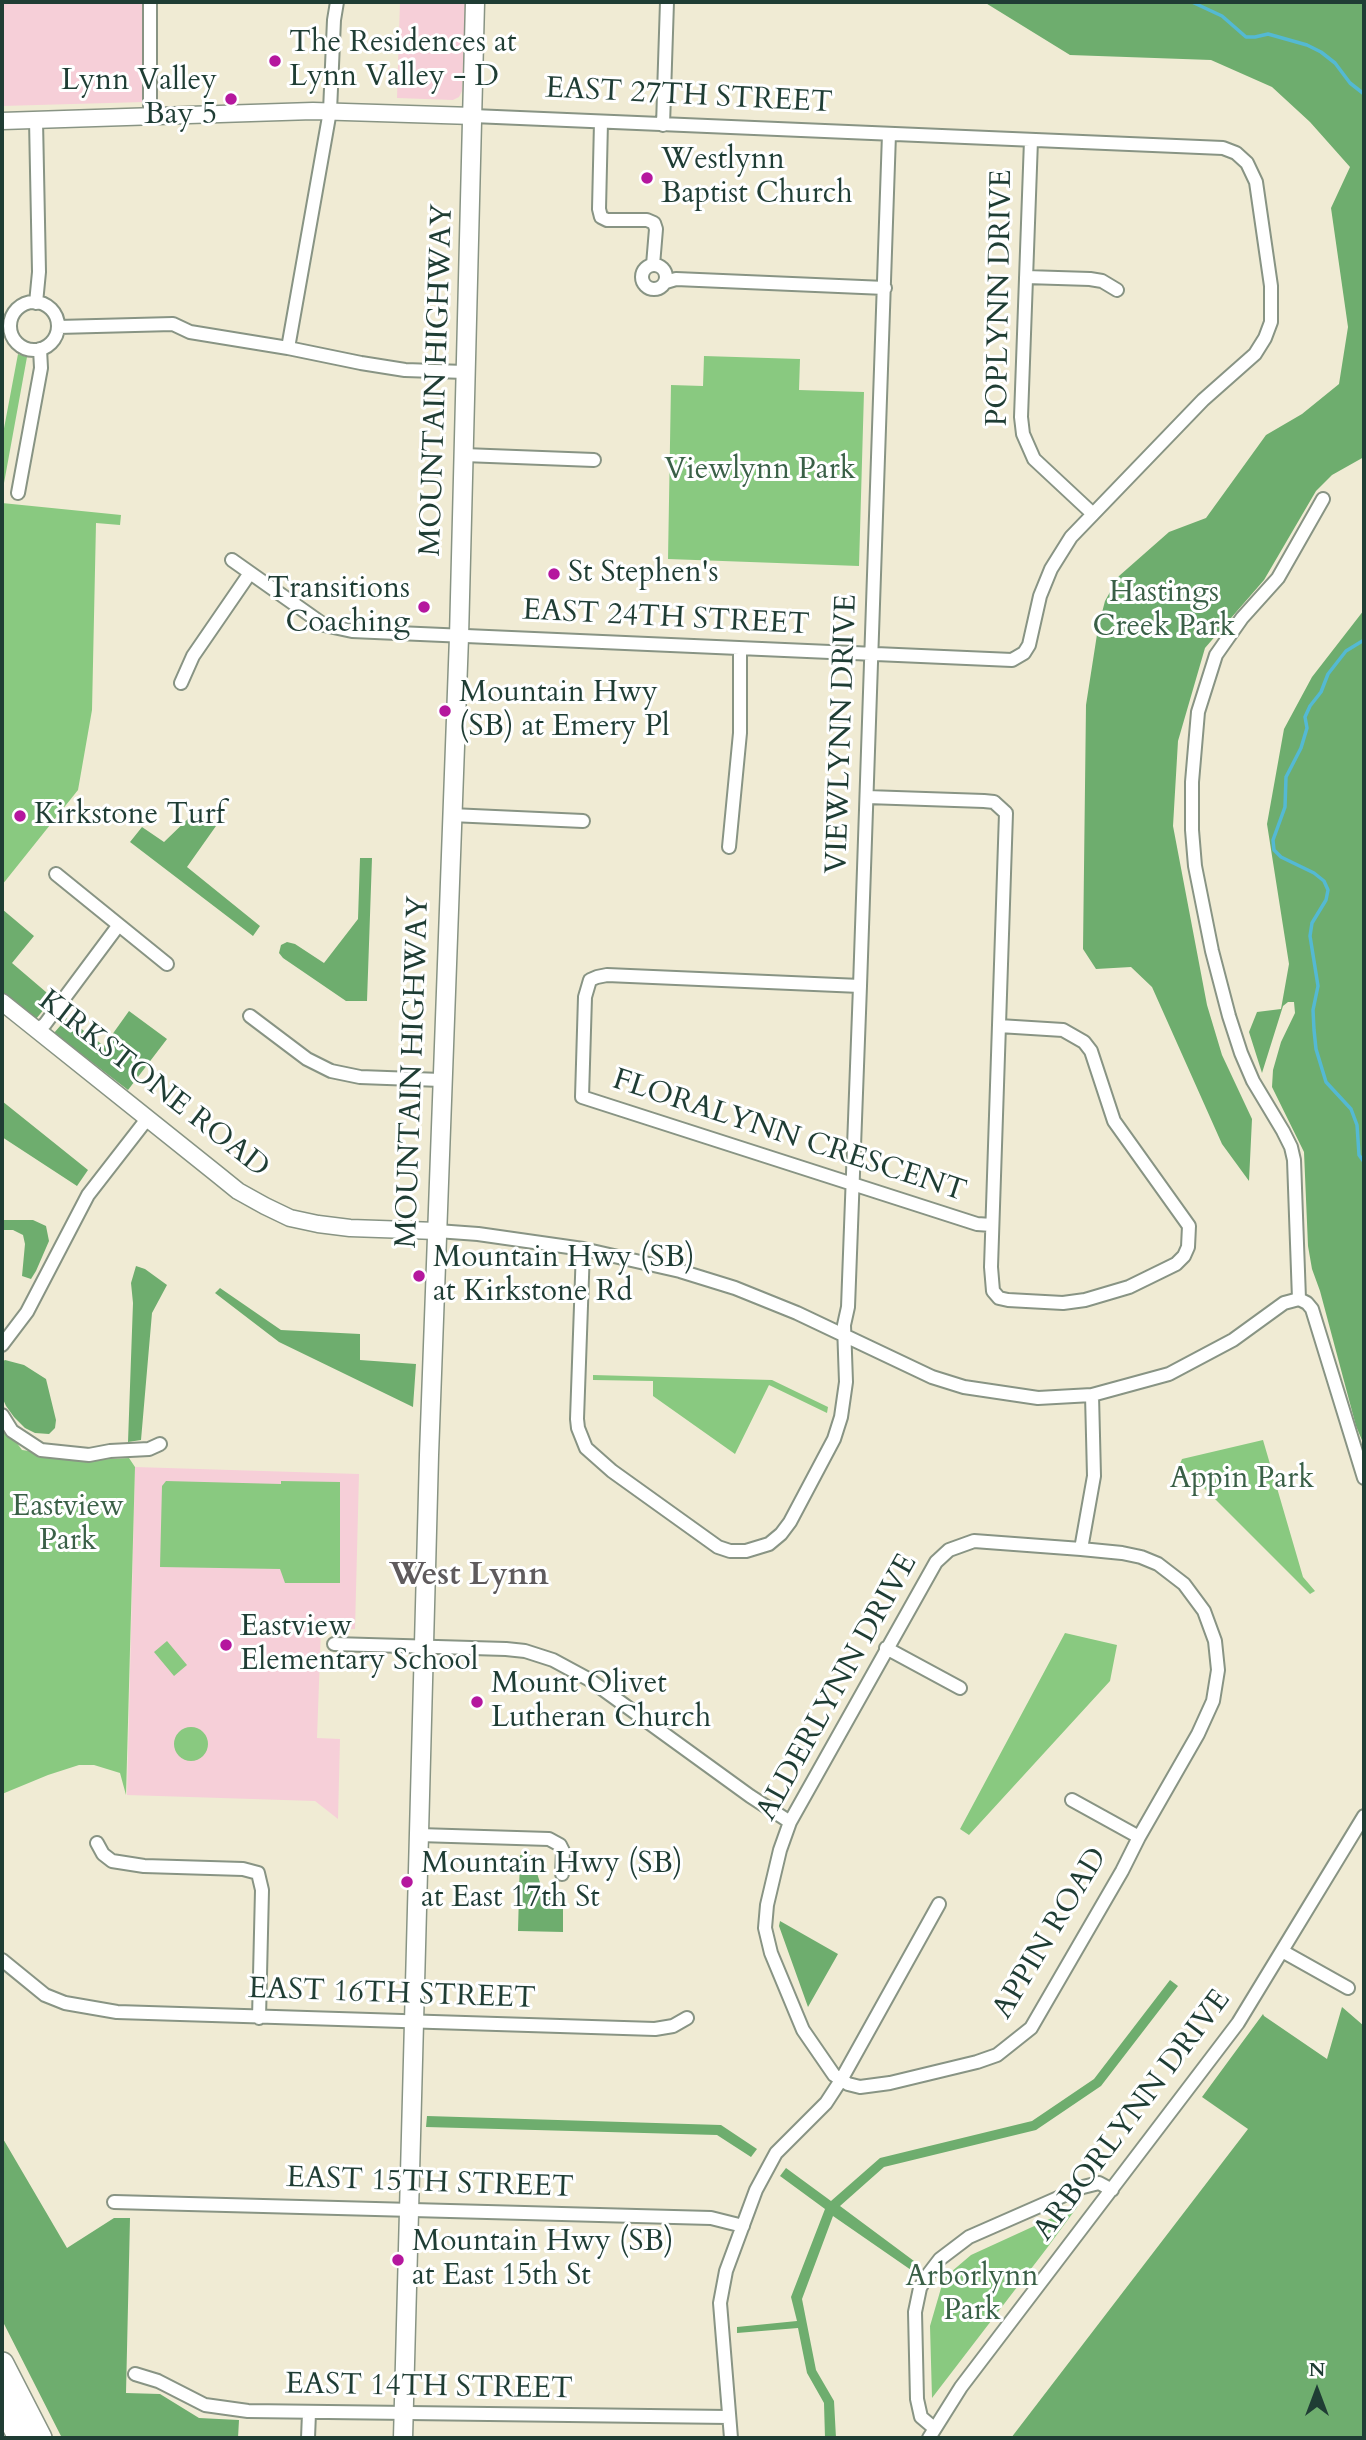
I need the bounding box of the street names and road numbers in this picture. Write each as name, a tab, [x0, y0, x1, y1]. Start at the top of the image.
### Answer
street label: EAST 27TH STREET	[544, 71, 834, 123]
street label: POPLYNN DRIVE	[981, 169, 1021, 427]
street label: MOUNTAIN HIGHWAY	[414, 203, 462, 557]
street label: EAST 24TH STREET	[521, 593, 811, 645]
street label: VIEWLYNN DRIVE	[820, 594, 866, 874]
street label: MOUNTAIN HIGHWAY	[390, 895, 438, 1249]
street label: KIRKSTONE ROAD	[30, 984, 276, 1186]
street label: FLORALYNN CRESCENT	[608, 1063, 970, 1211]
street label: ALDERLYNN DRIVE	[750, 1549, 926, 1827]
street label: APPIN ROAD	[986, 1842, 1116, 2026]
street label: EAST 16TH STREET	[248, 1972, 536, 2018]
street label: ARBORLYNN DRIVE	[1027, 1983, 1239, 2249]
street label: EAST 15TH STREET	[286, 2161, 574, 2207]
street label: EAST 14TH STREET	[285, 2367, 573, 2409]

